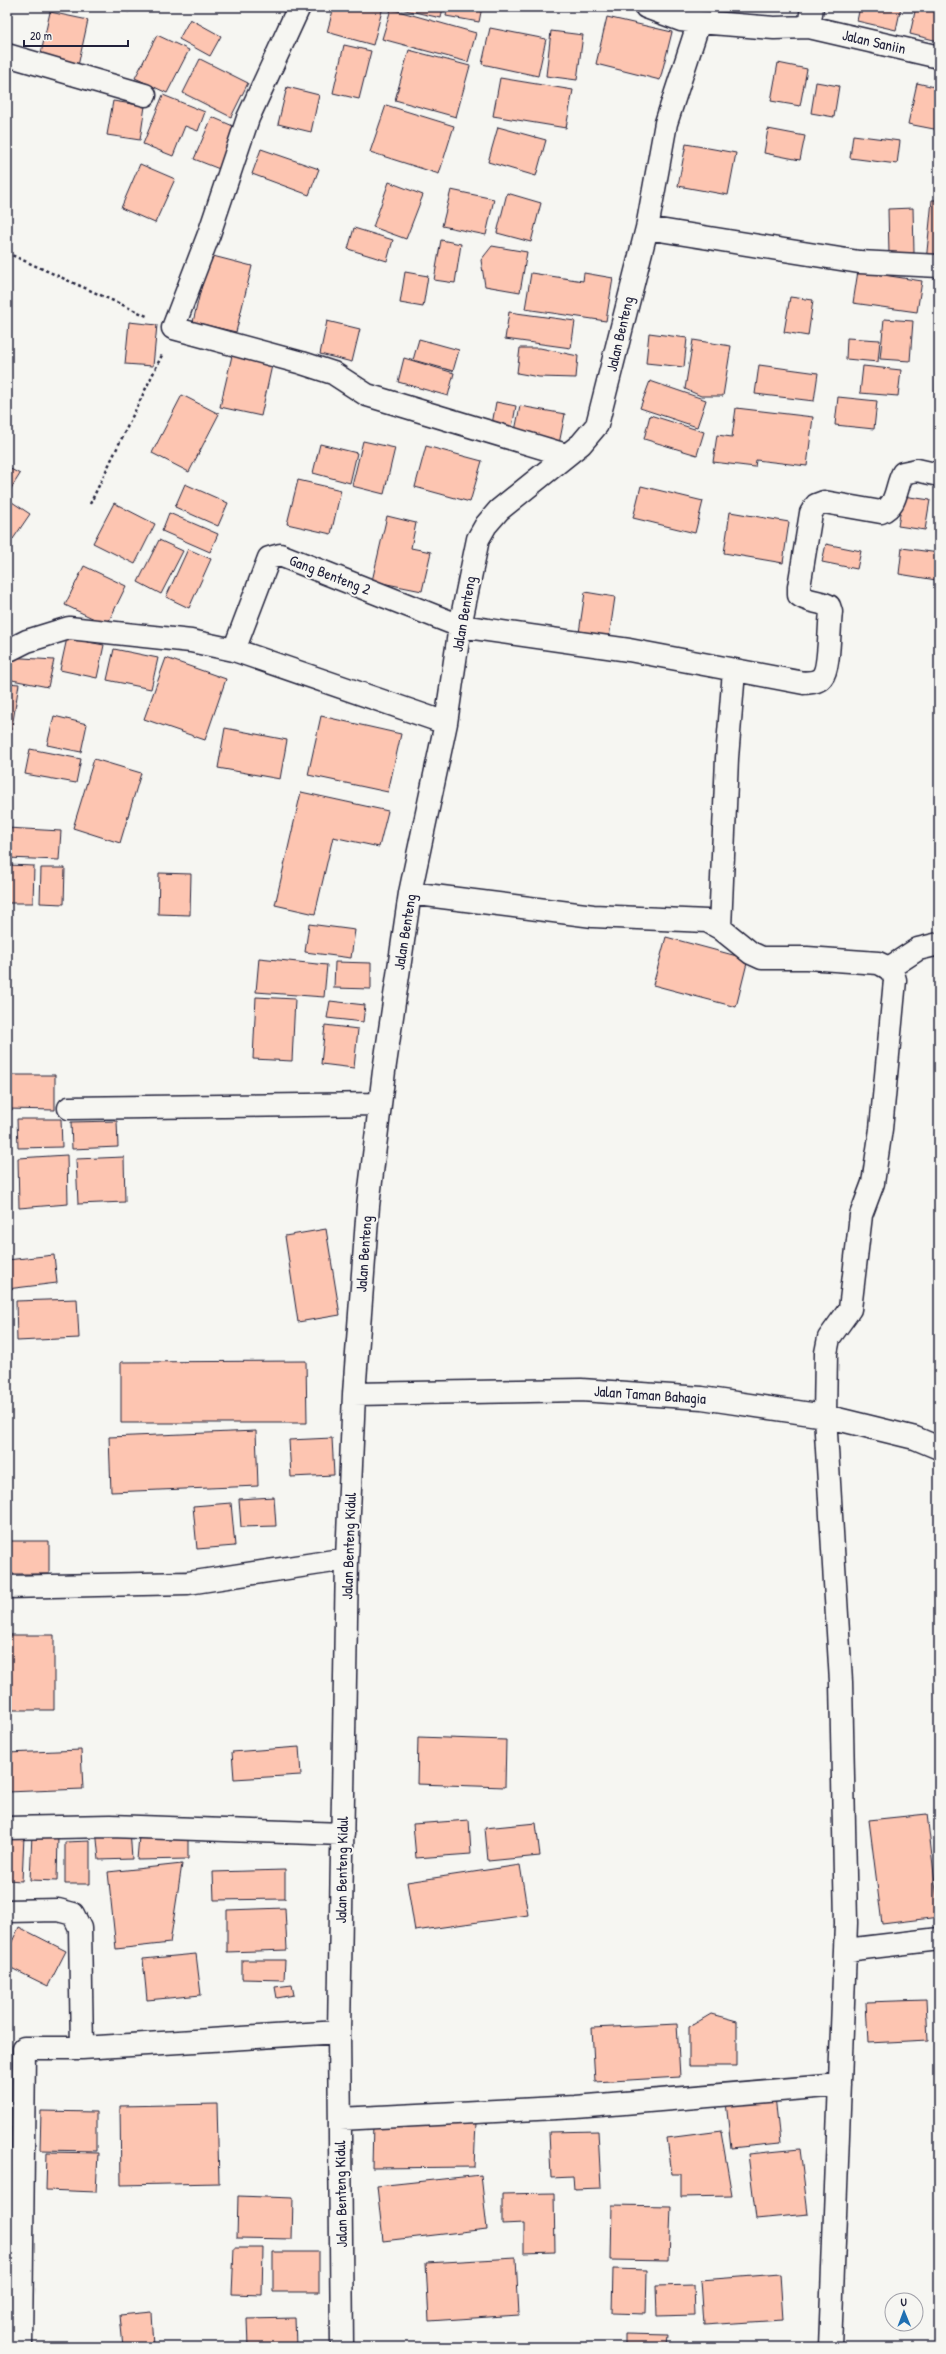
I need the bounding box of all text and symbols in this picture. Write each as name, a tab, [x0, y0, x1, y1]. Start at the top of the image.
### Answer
scale bar	[24, 22, 128, 48]
street label: Jalan Saniin	[840, 24, 908, 59]
text: 20 m	[30, 27, 52, 44]
street label: Jalan Benteng	[601, 294, 638, 374]
street label: Gang Benteng 2	[287, 549, 374, 600]
street label: Jalan Benteng	[447, 574, 481, 653]
street label: Jalan Benteng	[388, 892, 421, 971]
street label: Jalan Benteng	[350, 1215, 377, 1293]
street label: Jalan Taman Bahagia	[593, 1380, 707, 1409]
street label: Jalan Benteng Kidul	[336, 1492, 361, 1600]
street label: Jalan Benteng Kidul	[330, 1816, 353, 1924]
street label: Jalan Benteng Kidul	[329, 2140, 352, 2248]
north arrow	[884, 2292, 924, 2332]
text: U	[901, 2295, 907, 2309]

